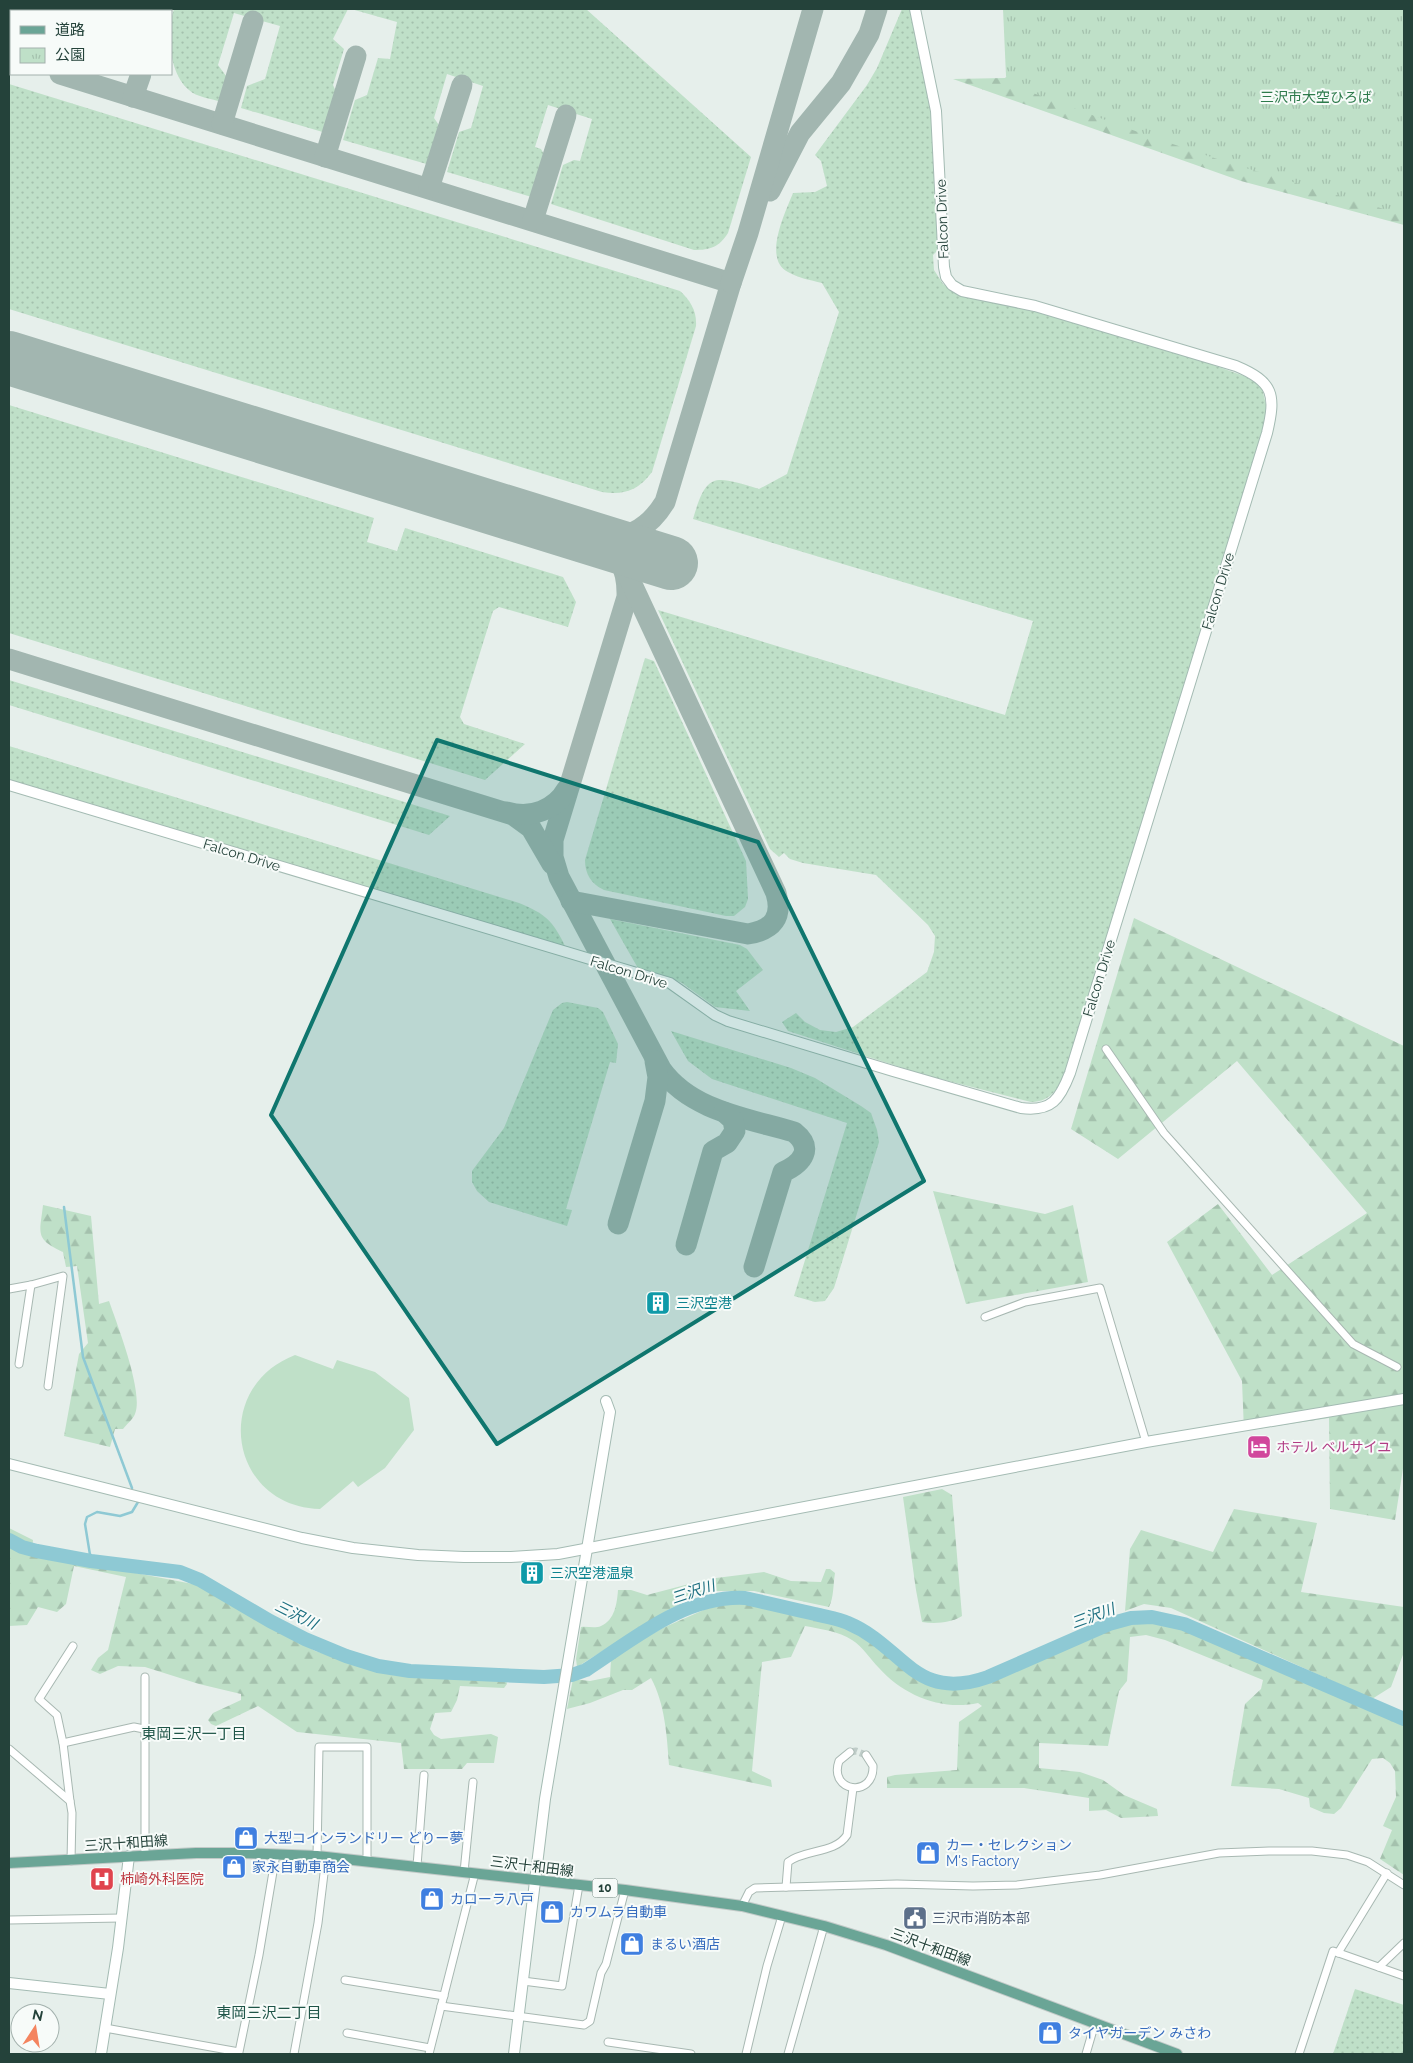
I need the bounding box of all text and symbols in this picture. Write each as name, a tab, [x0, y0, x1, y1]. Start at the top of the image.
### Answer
legend	[10, 10, 172, 75]
text: 道路	[55, 21, 85, 39]
text: 公園	[55, 46, 85, 64]
park label: 三沢市大空ひろば	[1260, 89, 1372, 105]
street label: Falcon Drive	[933, 179, 951, 259]
street label: Falcon Drive	[1199, 550, 1237, 632]
street label: Falcon Drive	[201, 836, 283, 874]
street label: Falcon Drive	[1080, 937, 1118, 1019]
street label: Falcon Drive	[588, 953, 670, 991]
building icon: 三沢空港	[645, 1290, 671, 1316]
place label: 三沢空港	[676, 1295, 732, 1311]
hotel icon: ホテル ベルサイユ	[1246, 1434, 1272, 1460]
place label: ホテル ベルサイユ	[1276, 1439, 1391, 1455]
building icon: 三沢空港温泉	[519, 1560, 545, 1586]
place label: 三沢空港温泉	[550, 1565, 634, 1581]
water label: 三沢川	[669, 1576, 719, 1608]
water label: 三沢川	[272, 1597, 322, 1634]
water label: 三沢川	[1069, 1599, 1119, 1632]
district label: 東岡三沢一丁目	[141, 1725, 247, 1743]
shop icon: 大型コインランドリー どりー夢	[233, 1825, 259, 1851]
place label: 大型コインランドリー どりー夢	[264, 1830, 464, 1846]
street label: 三沢十和田線	[84, 1832, 168, 1854]
place label: カー・セレクション M's Factory	[946, 1837, 1072, 1869]
shop icon: カー・セレクション M's Factory	[915, 1840, 941, 1866]
street label: 三沢十和田線	[489, 1853, 575, 1879]
shop icon: 家永自動車商会	[221, 1854, 247, 1880]
place label: 家永自動車商会	[252, 1859, 350, 1875]
hospital icon: 柿崎外科医院	[89, 1866, 115, 1892]
place label: 柿崎外科医院	[120, 1871, 204, 1887]
road number: 10	[592, 1879, 618, 1898]
shop icon: カローラ八戸	[419, 1886, 445, 1912]
place label: カローラ八戸	[450, 1891, 534, 1907]
shop icon: カワムラ自動車	[539, 1899, 565, 1925]
place label: カワムラ自動車	[570, 1904, 667, 1920]
public building icon: 三沢市消防本部	[902, 1905, 928, 1931]
place label: 三沢市消防本部	[932, 1910, 1030, 1926]
street label: 三沢十和田線	[889, 1925, 973, 1969]
shop icon: まるい酒店	[619, 1931, 645, 1957]
place label: まるい酒店	[650, 1936, 720, 1952]
north arrow	[10, 2003, 60, 2053]
district label: 東岡三沢二丁目	[216, 2004, 322, 2022]
text: N	[31, 2006, 45, 2024]
shop icon: タイヤガーデン みさわ	[1037, 2020, 1063, 2046]
place label: タイヤガーデン みさわ	[1068, 2025, 1211, 2041]

